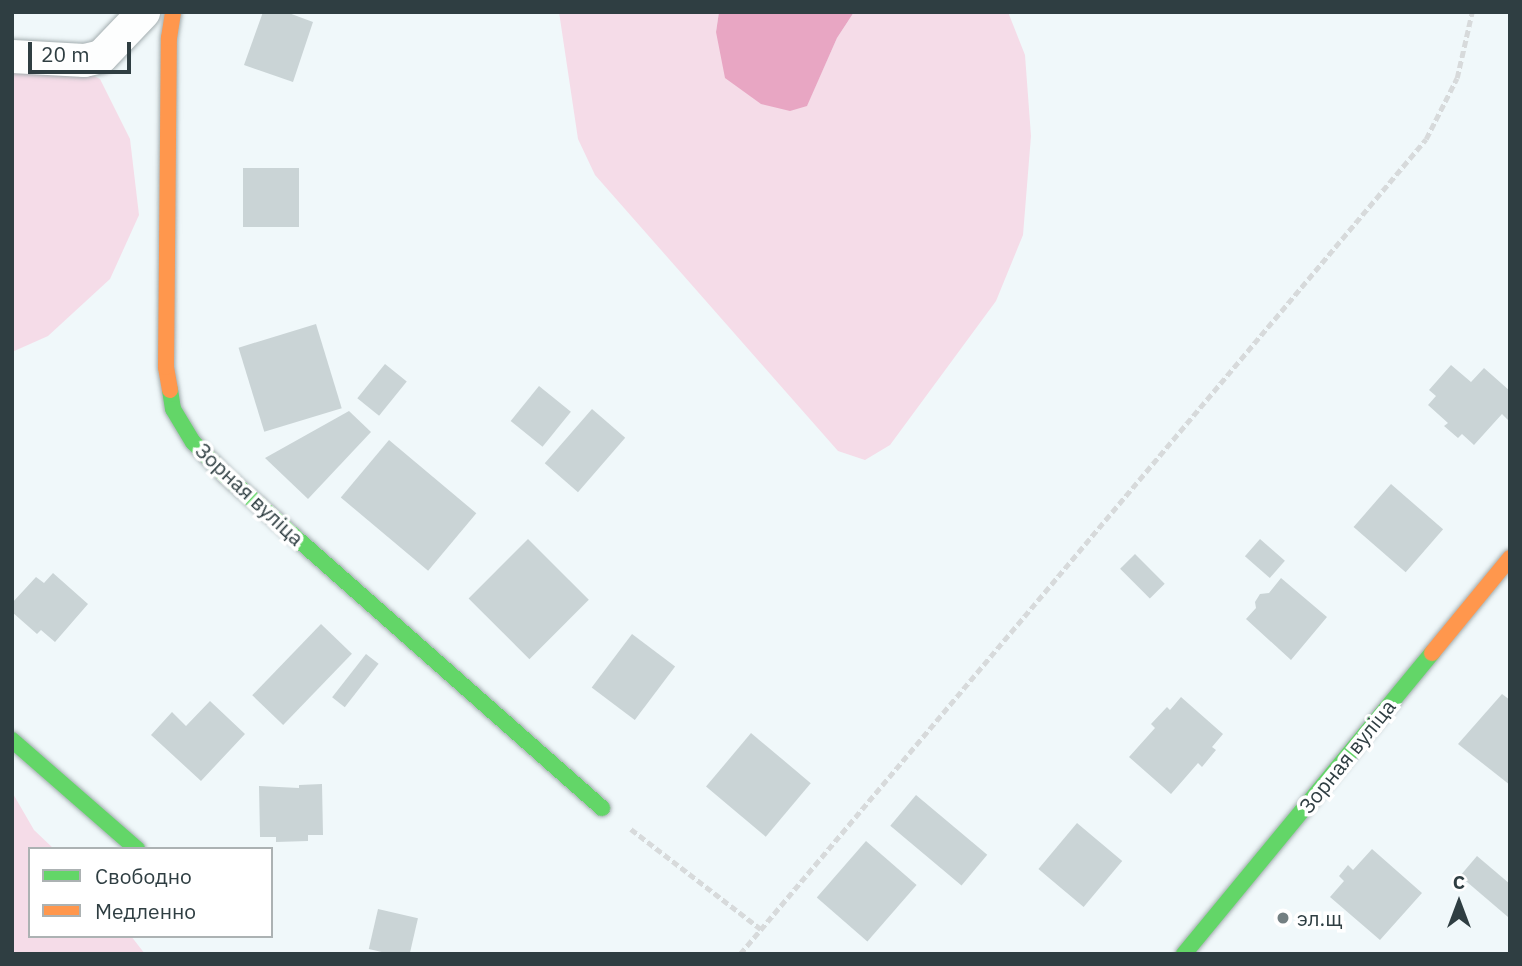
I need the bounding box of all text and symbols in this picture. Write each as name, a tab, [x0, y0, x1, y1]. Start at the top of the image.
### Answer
scale bar	[32, 28, 135, 72]
text: 20 m	[41, 40, 90, 68]
street label: Зорная вуліца	[191, 437, 309, 551]
street label: Зорная вуліца	[1294, 694, 1400, 818]
legend	[28, 847, 273, 938]
text: Свободно	[95, 862, 192, 890]
north arrow	[1424, 868, 1494, 938]
text: С	[1453, 870, 1465, 894]
text: Медленно	[95, 897, 196, 925]
place label: эл.щ	[1297, 905, 1343, 931]
marker: эл.щ	[1275, 910, 1291, 926]

